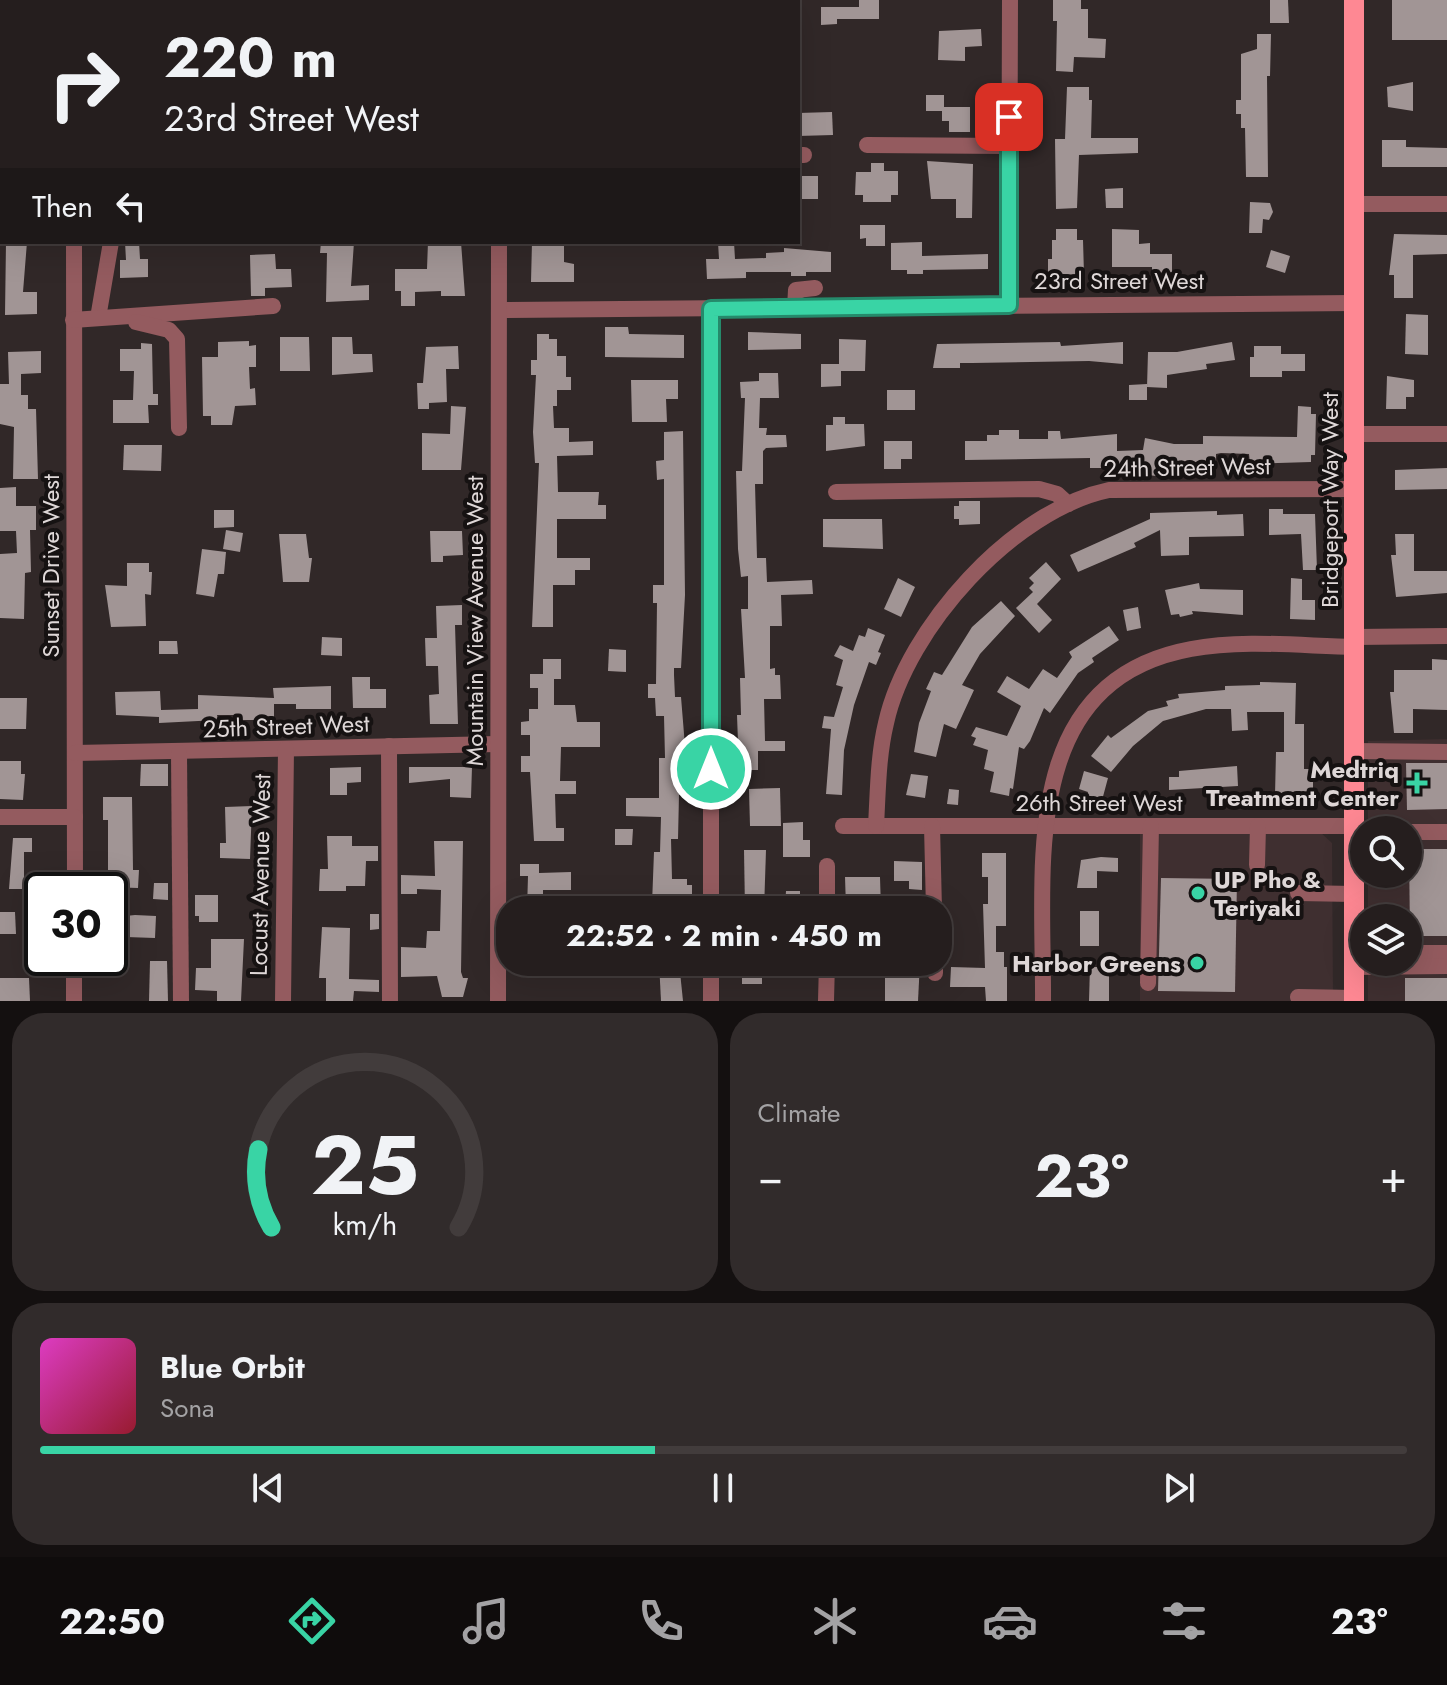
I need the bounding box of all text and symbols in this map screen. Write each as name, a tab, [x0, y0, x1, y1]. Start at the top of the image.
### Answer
text: 220 m	[164, 17, 337, 98]
icon: right	[32, 32, 136, 136]
pin	[975, 83, 1043, 151]
text: 23rd Street West	[164, 92, 419, 144]
icon: arrive	[987, 95, 1031, 139]
icon: left	[109, 184, 153, 228]
text: Then	[32, 185, 93, 228]
street label: 23rd Street West	[1034, 263, 1204, 298]
street label: Bridgeport Way West	[1312, 392, 1347, 608]
street label: 24th Street West	[1103, 448, 1271, 486]
street label: Sunset Drive West	[33, 474, 68, 658]
street label: Mountain View Avenue West	[457, 476, 492, 766]
street label: 25th Street West	[202, 706, 370, 746]
position arrow	[669, 727, 753, 811]
place label: Medtriq Treatment Center	[1206, 752, 1399, 815]
marker: Medtriq Treatment Center	[1406, 772, 1428, 794]
street label: Locust Avenue West	[241, 773, 279, 976]
street label: 26th Street West	[1015, 785, 1183, 820]
map controls	[1350, 816, 1422, 976]
button: search	[1350, 816, 1422, 888]
place label: UP Pho & Teriyaki	[1214, 862, 1321, 925]
speed limit sign: 30	[24, 872, 128, 976]
marker: UP Pho & Teriyaki	[1189, 884, 1207, 902]
button: layers	[1350, 904, 1422, 976]
text: 22:52 · 2 min · 450 m	[566, 914, 882, 957]
place label: Harbor Greens	[1012, 946, 1181, 981]
marker: Harbor Greens	[1188, 954, 1206, 972]
text: Climate	[758, 1094, 840, 1132]
text: 25	[311, 1105, 419, 1225]
text: 23°	[1034, 1133, 1129, 1220]
text: −	[758, 1145, 783, 1209]
text: +	[1380, 1145, 1407, 1209]
text: km/h	[332, 1204, 397, 1246]
text: Blue Orbit	[160, 1346, 305, 1389]
text: Sona	[160, 1389, 215, 1427]
icon: previous	[246, 1466, 290, 1510]
icon: pause	[701, 1466, 745, 1510]
icon: next	[1157, 1466, 1201, 1510]
icon: directions	[284, 1593, 340, 1649]
icon: music	[458, 1593, 514, 1649]
icon: phone	[633, 1593, 689, 1649]
icon: climate	[807, 1593, 863, 1649]
icon: car	[982, 1593, 1038, 1649]
icon: filters	[1156, 1593, 1212, 1649]
text: 22:50	[59, 1595, 165, 1647]
text: 23°	[1331, 1595, 1388, 1647]

